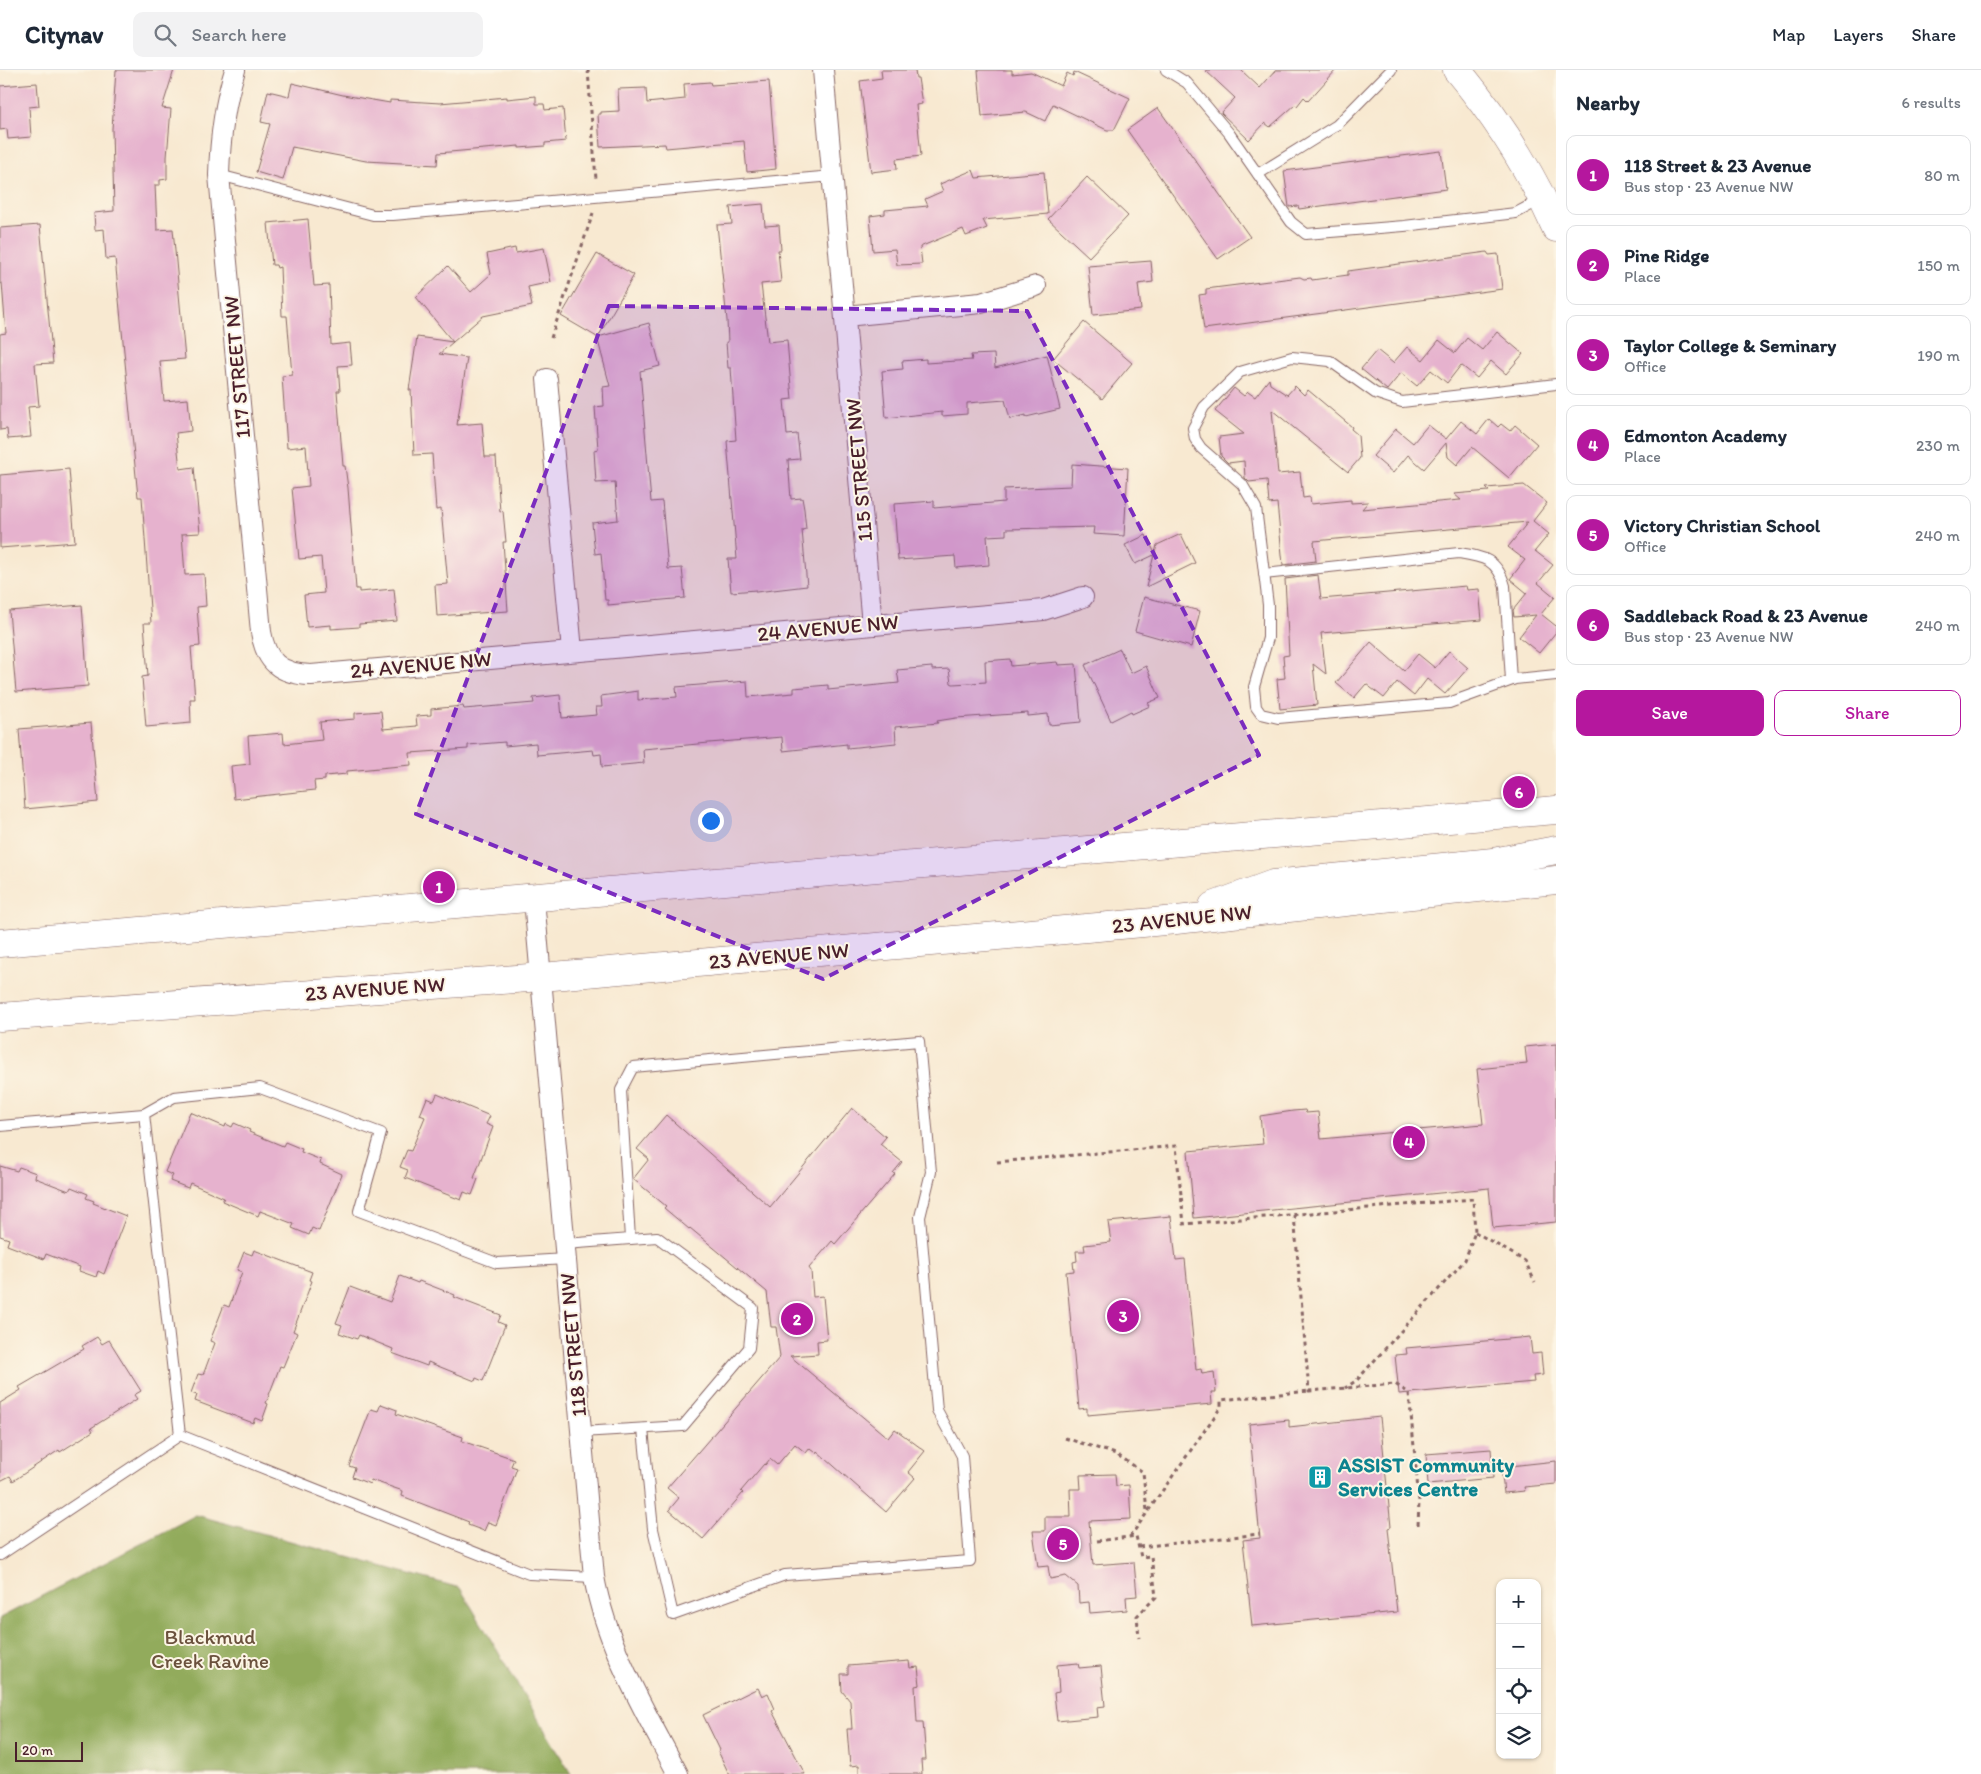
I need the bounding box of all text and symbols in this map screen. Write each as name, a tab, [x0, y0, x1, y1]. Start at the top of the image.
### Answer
search box	[133, 12, 483, 57]
text: Citynav	[25, 20, 103, 49]
icon: search	[151, 21, 179, 49]
text: Search here	[191, 23, 287, 46]
text: Map	[1772, 24, 1805, 46]
text: Layers	[1833, 24, 1883, 46]
text: Share	[1911, 24, 1956, 46]
text: Nearby	[1576, 90, 1640, 115]
text: 6 results	[1901, 93, 1961, 112]
text: 118 Street & 23 Avenue	[1624, 154, 1811, 177]
text: 1	[1589, 166, 1597, 185]
text: 80 m	[1924, 166, 1960, 185]
text: Bus stop · 23 Avenue NW	[1624, 177, 1794, 196]
text: Pine Ridge	[1624, 244, 1709, 267]
text: 2	[1589, 256, 1597, 275]
text: 150 m	[1917, 256, 1960, 275]
text: Place	[1624, 267, 1661, 286]
street label: 117 STREET NW	[218, 295, 255, 439]
text: Taylor College & Seminary	[1624, 334, 1836, 357]
text: 3	[1589, 346, 1597, 365]
text: 190 m	[1917, 346, 1960, 365]
text: Office	[1624, 357, 1666, 376]
street label: 115 STREET NW	[840, 397, 877, 543]
text: Edmonton Academy	[1624, 424, 1787, 447]
text: 4	[1588, 436, 1598, 455]
text: 230 m	[1916, 436, 1960, 455]
text: Place	[1624, 447, 1661, 466]
text: Victory Christian School	[1624, 514, 1820, 537]
text: 5	[1589, 526, 1597, 545]
text: 240 m	[1915, 526, 1960, 545]
text: Office	[1624, 537, 1666, 556]
text: Saddleback Road & 23 Avenue	[1624, 604, 1868, 627]
street label: 24 AVENUE NW	[756, 609, 900, 646]
text: 6	[1589, 616, 1597, 635]
text: 240 m	[1915, 616, 1960, 635]
text: Bus stop · 23 Avenue NW	[1624, 627, 1794, 646]
street label: 24 AVENUE NW	[349, 646, 493, 683]
button: Save	[1576, 690, 1764, 736]
button: Share	[1774, 690, 1961, 736]
pin: 6	[1503, 773, 1535, 811]
your location	[698, 808, 724, 834]
pin: 1	[423, 868, 455, 906]
street label: 23 AVENUE NW	[1111, 899, 1253, 938]
street label: 23 AVENUE NW	[708, 937, 850, 974]
street label: 23 AVENUE NW	[304, 971, 446, 1006]
pin: 4	[1393, 1123, 1425, 1161]
street label: 118 STREET NW	[554, 1272, 591, 1418]
pin: 3	[1107, 1297, 1139, 1335]
pin: 2	[781, 1300, 813, 1338]
place label: ASSIST Community Services Centre	[1337, 1452, 1514, 1501]
building icon: ASSIST Community Services Centre	[1307, 1464, 1333, 1490]
pin: 5	[1047, 1525, 1079, 1563]
map controls	[1496, 1579, 1541, 1759]
button: +	[1496, 1579, 1541, 1624]
park label: Blackmud Creek Ravine	[151, 1624, 269, 1673]
button: −	[1496, 1624, 1541, 1669]
button: locate	[1496, 1669, 1541, 1714]
button: layers	[1496, 1714, 1541, 1759]
scale bar	[15, 1739, 82, 1762]
text: 20 m	[22, 1742, 53, 1759]

